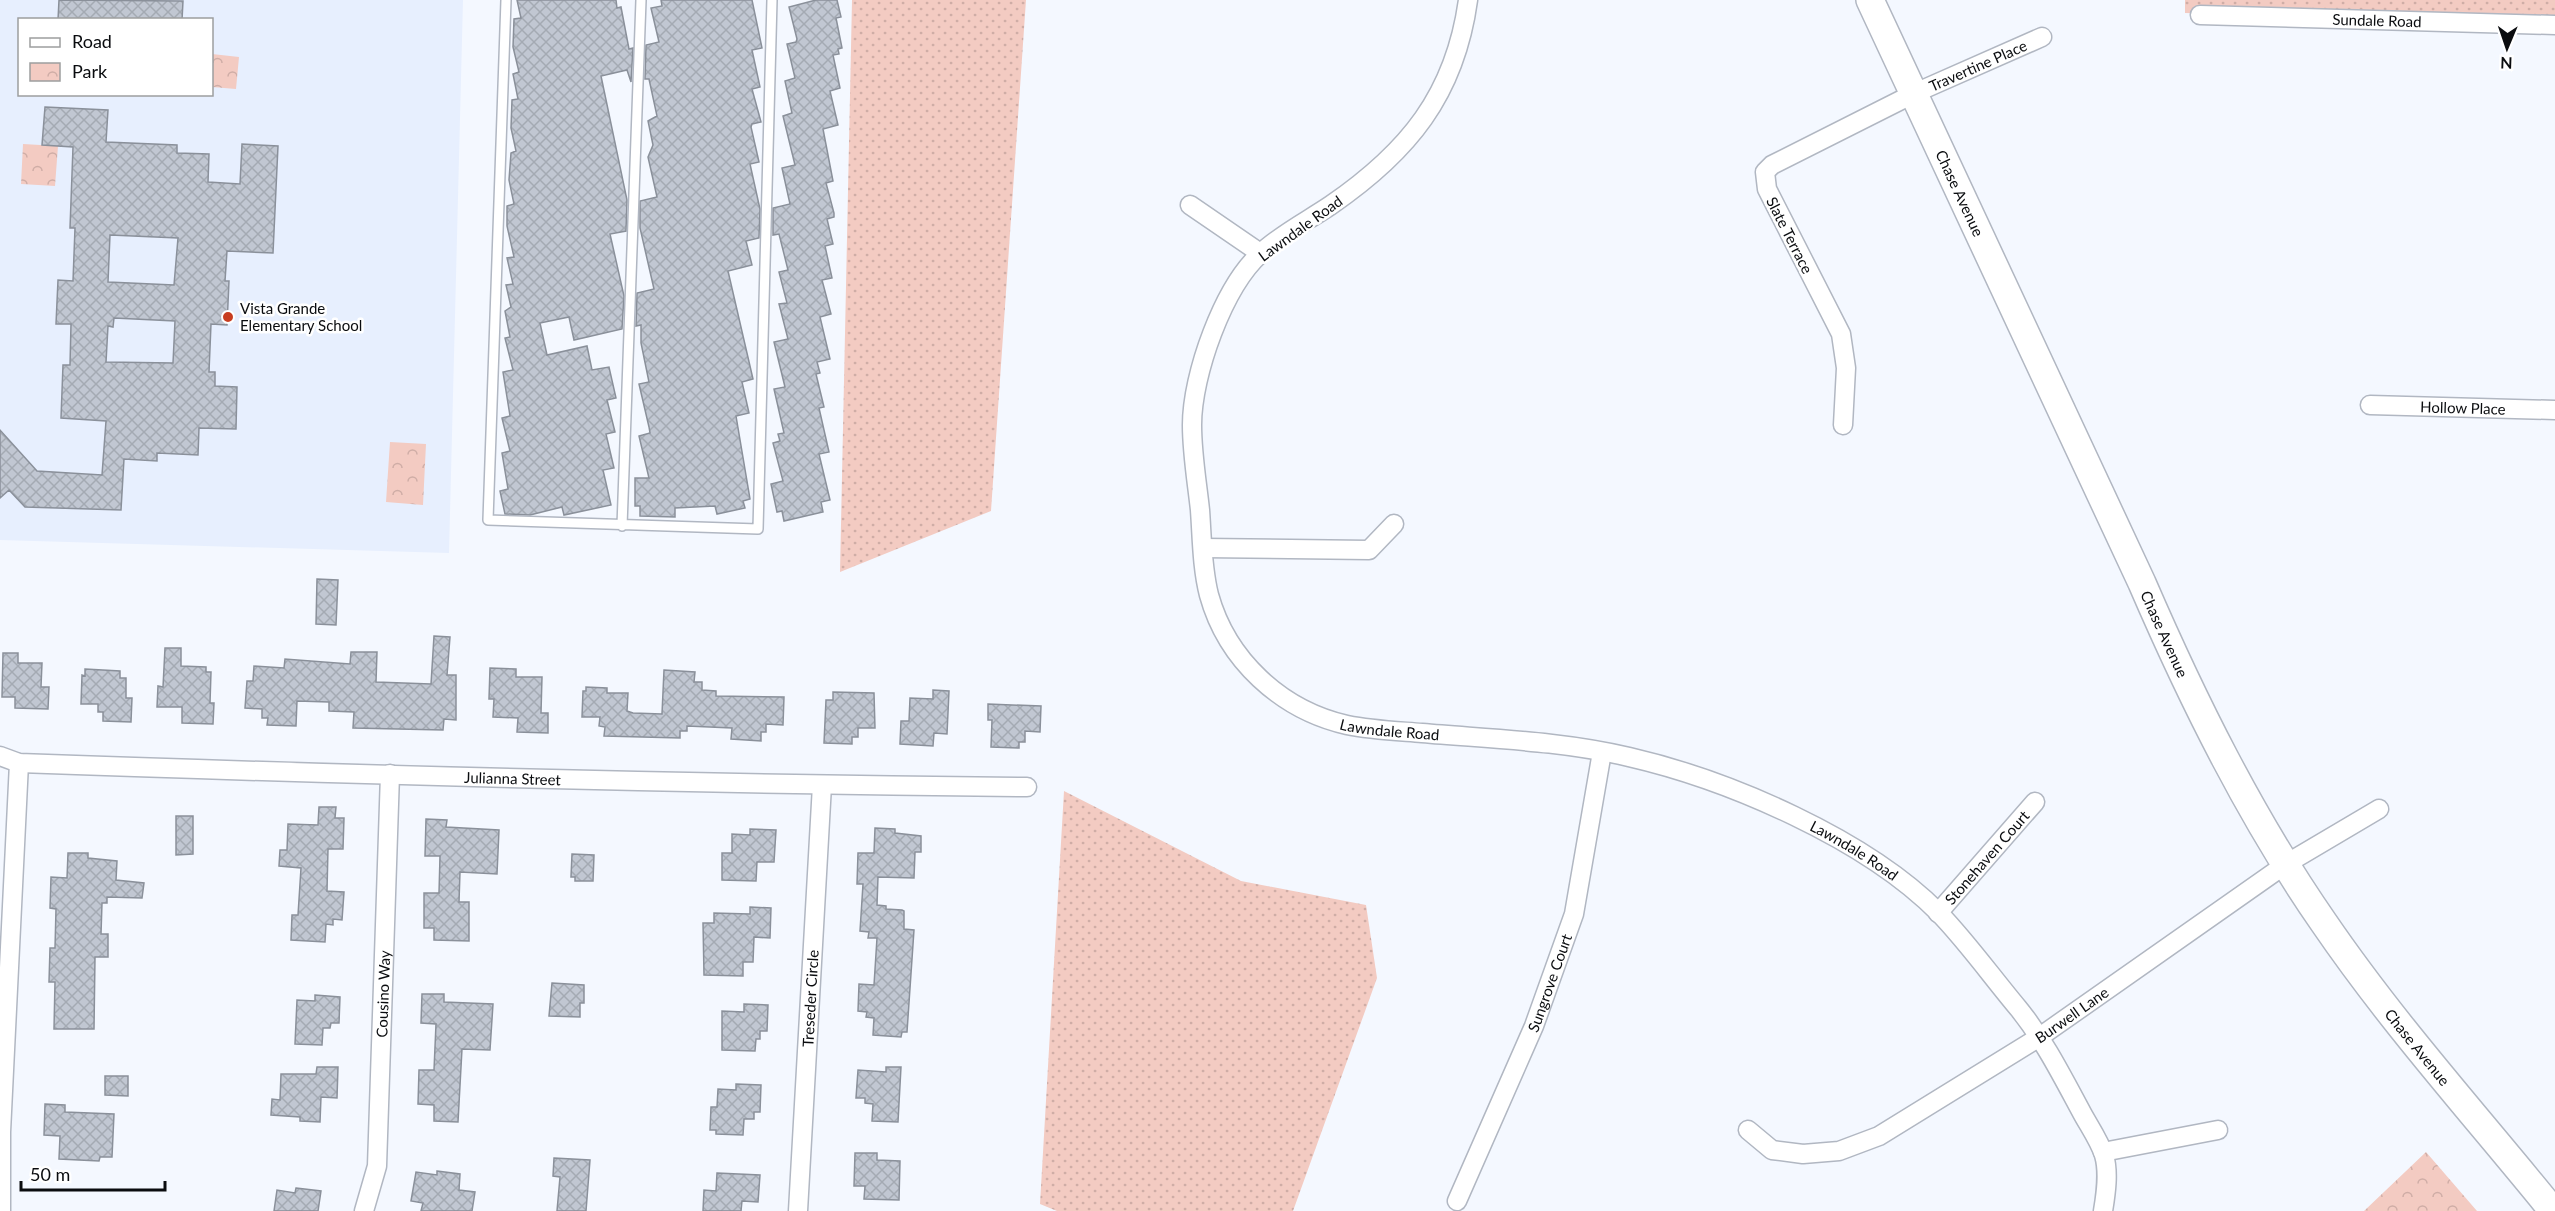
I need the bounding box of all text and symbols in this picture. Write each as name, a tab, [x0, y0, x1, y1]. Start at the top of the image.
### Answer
street label: Sundale Road	[2332, 10, 2422, 30]
legend	[18, 18, 213, 96]
north arrow	[2477, 18, 2537, 78]
text: Road	[72, 30, 112, 52]
street label: Travertine Place	[1926, 36, 2030, 95]
text: N	[2500, 54, 2513, 73]
text: Park	[72, 60, 108, 82]
street label: Chase Avenue	[1932, 147, 1988, 239]
street label: Lawndale Road	[1254, 191, 1346, 265]
street label: Slate Terrace	[1763, 194, 1817, 276]
place label: Vista Grande Elementary School	[240, 299, 362, 334]
marker: Vista Grande Elementary School	[221, 310, 235, 324]
street label: Hollow Place	[2420, 397, 2506, 418]
street label: Chase Avenue	[2137, 588, 2192, 680]
street label: Lawndale Road	[1338, 715, 1440, 743]
street label: Julianna Street	[464, 768, 562, 788]
street label: Stonehaven Court	[1941, 806, 2033, 908]
street label: Lawndale Road	[1807, 817, 1902, 884]
street label: Sungrove Court	[1523, 931, 1575, 1035]
street label: Treseder Circle	[798, 949, 822, 1048]
street label: Cousino Way	[372, 950, 393, 1038]
street label: Burwell Lane	[2032, 983, 2112, 1047]
street label: Chase Avenue	[2381, 1005, 2454, 1089]
scale bar	[21, 1154, 165, 1192]
text: 50 m	[30, 1163, 70, 1185]

